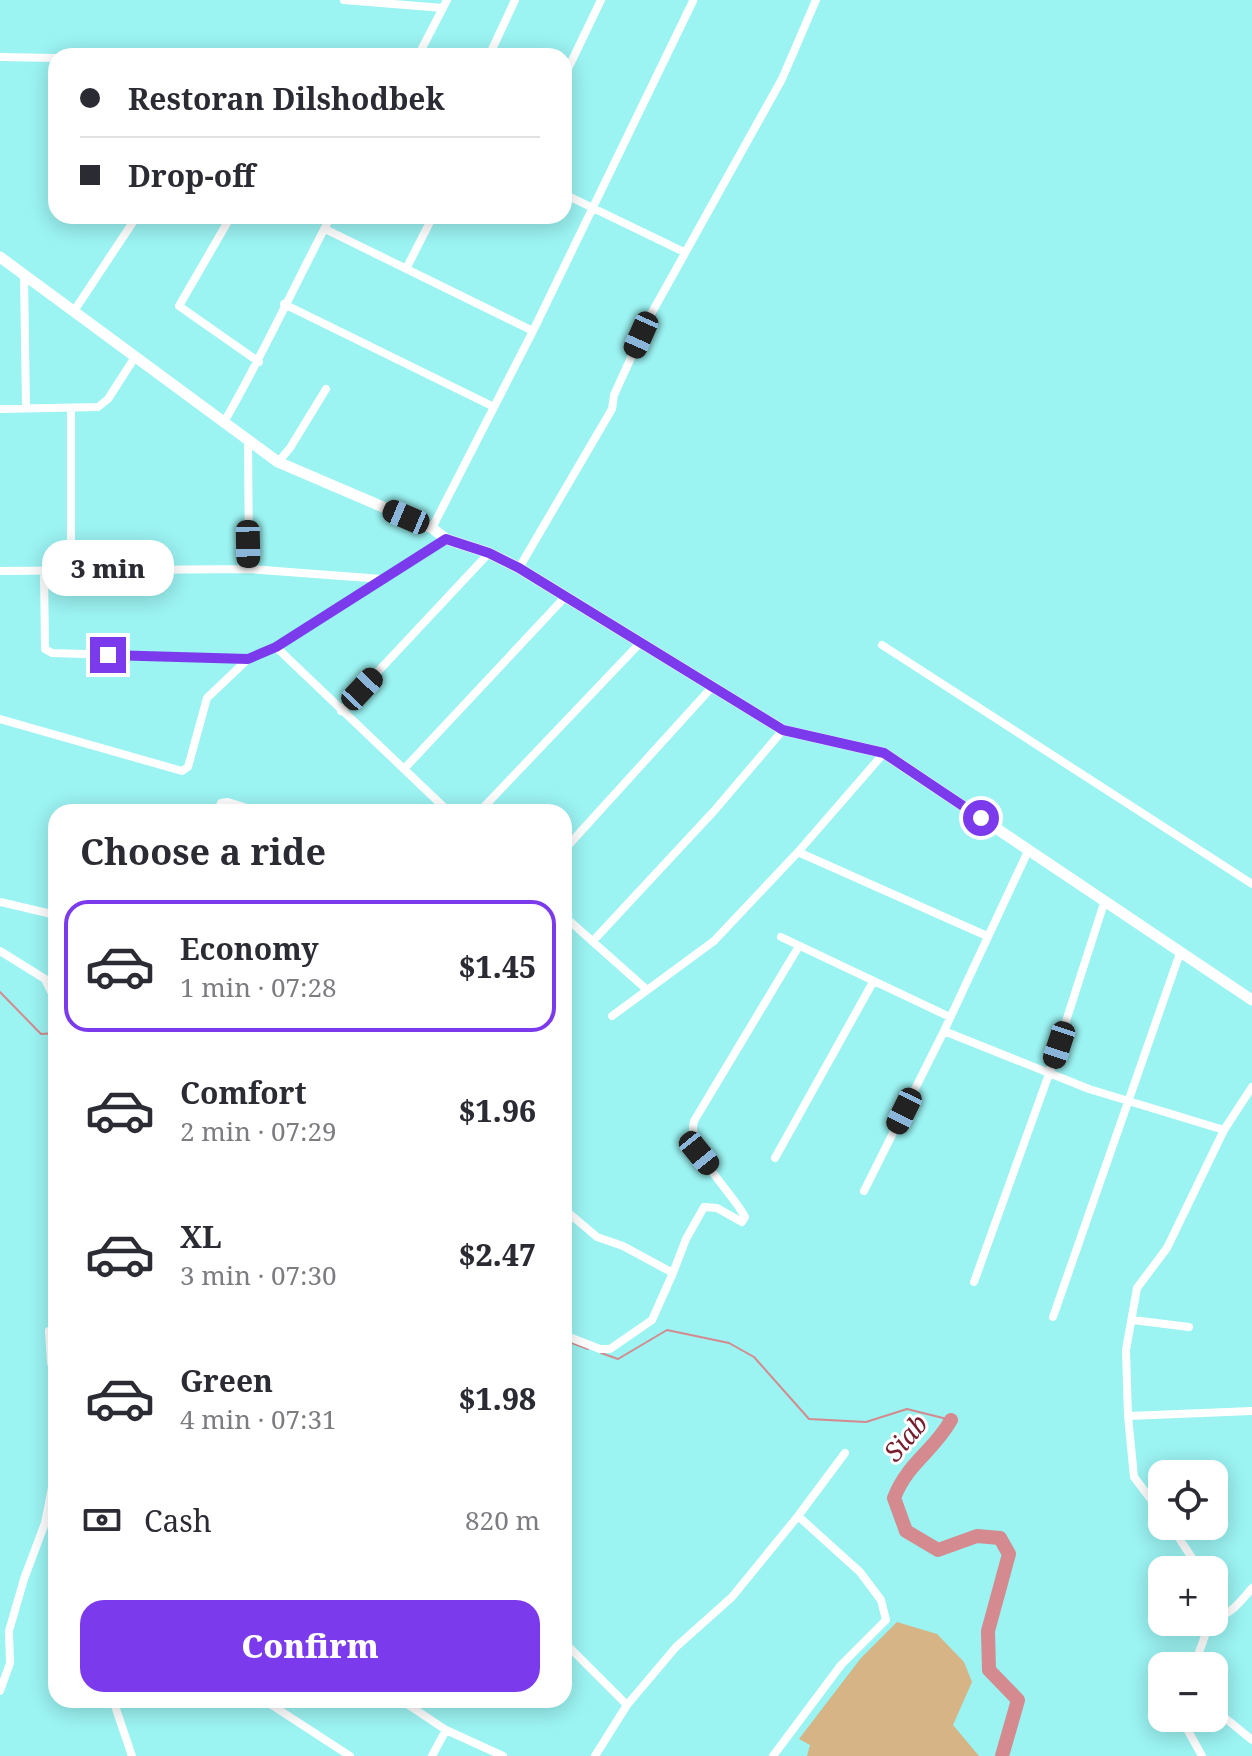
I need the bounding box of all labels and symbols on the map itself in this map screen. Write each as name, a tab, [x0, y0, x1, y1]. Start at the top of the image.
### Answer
car	[620, 308, 662, 362]
car	[379, 497, 433, 537]
car	[236, 520, 260, 568]
callout: 3 min	[42, 539, 174, 595]
route end	[90, 637, 126, 673]
car	[337, 663, 387, 715]
route start	[963, 800, 999, 836]
car	[1040, 1018, 1078, 1072]
car	[883, 1084, 925, 1138]
car	[675, 1127, 723, 1179]
water label: Siab	[875, 1406, 936, 1469]

